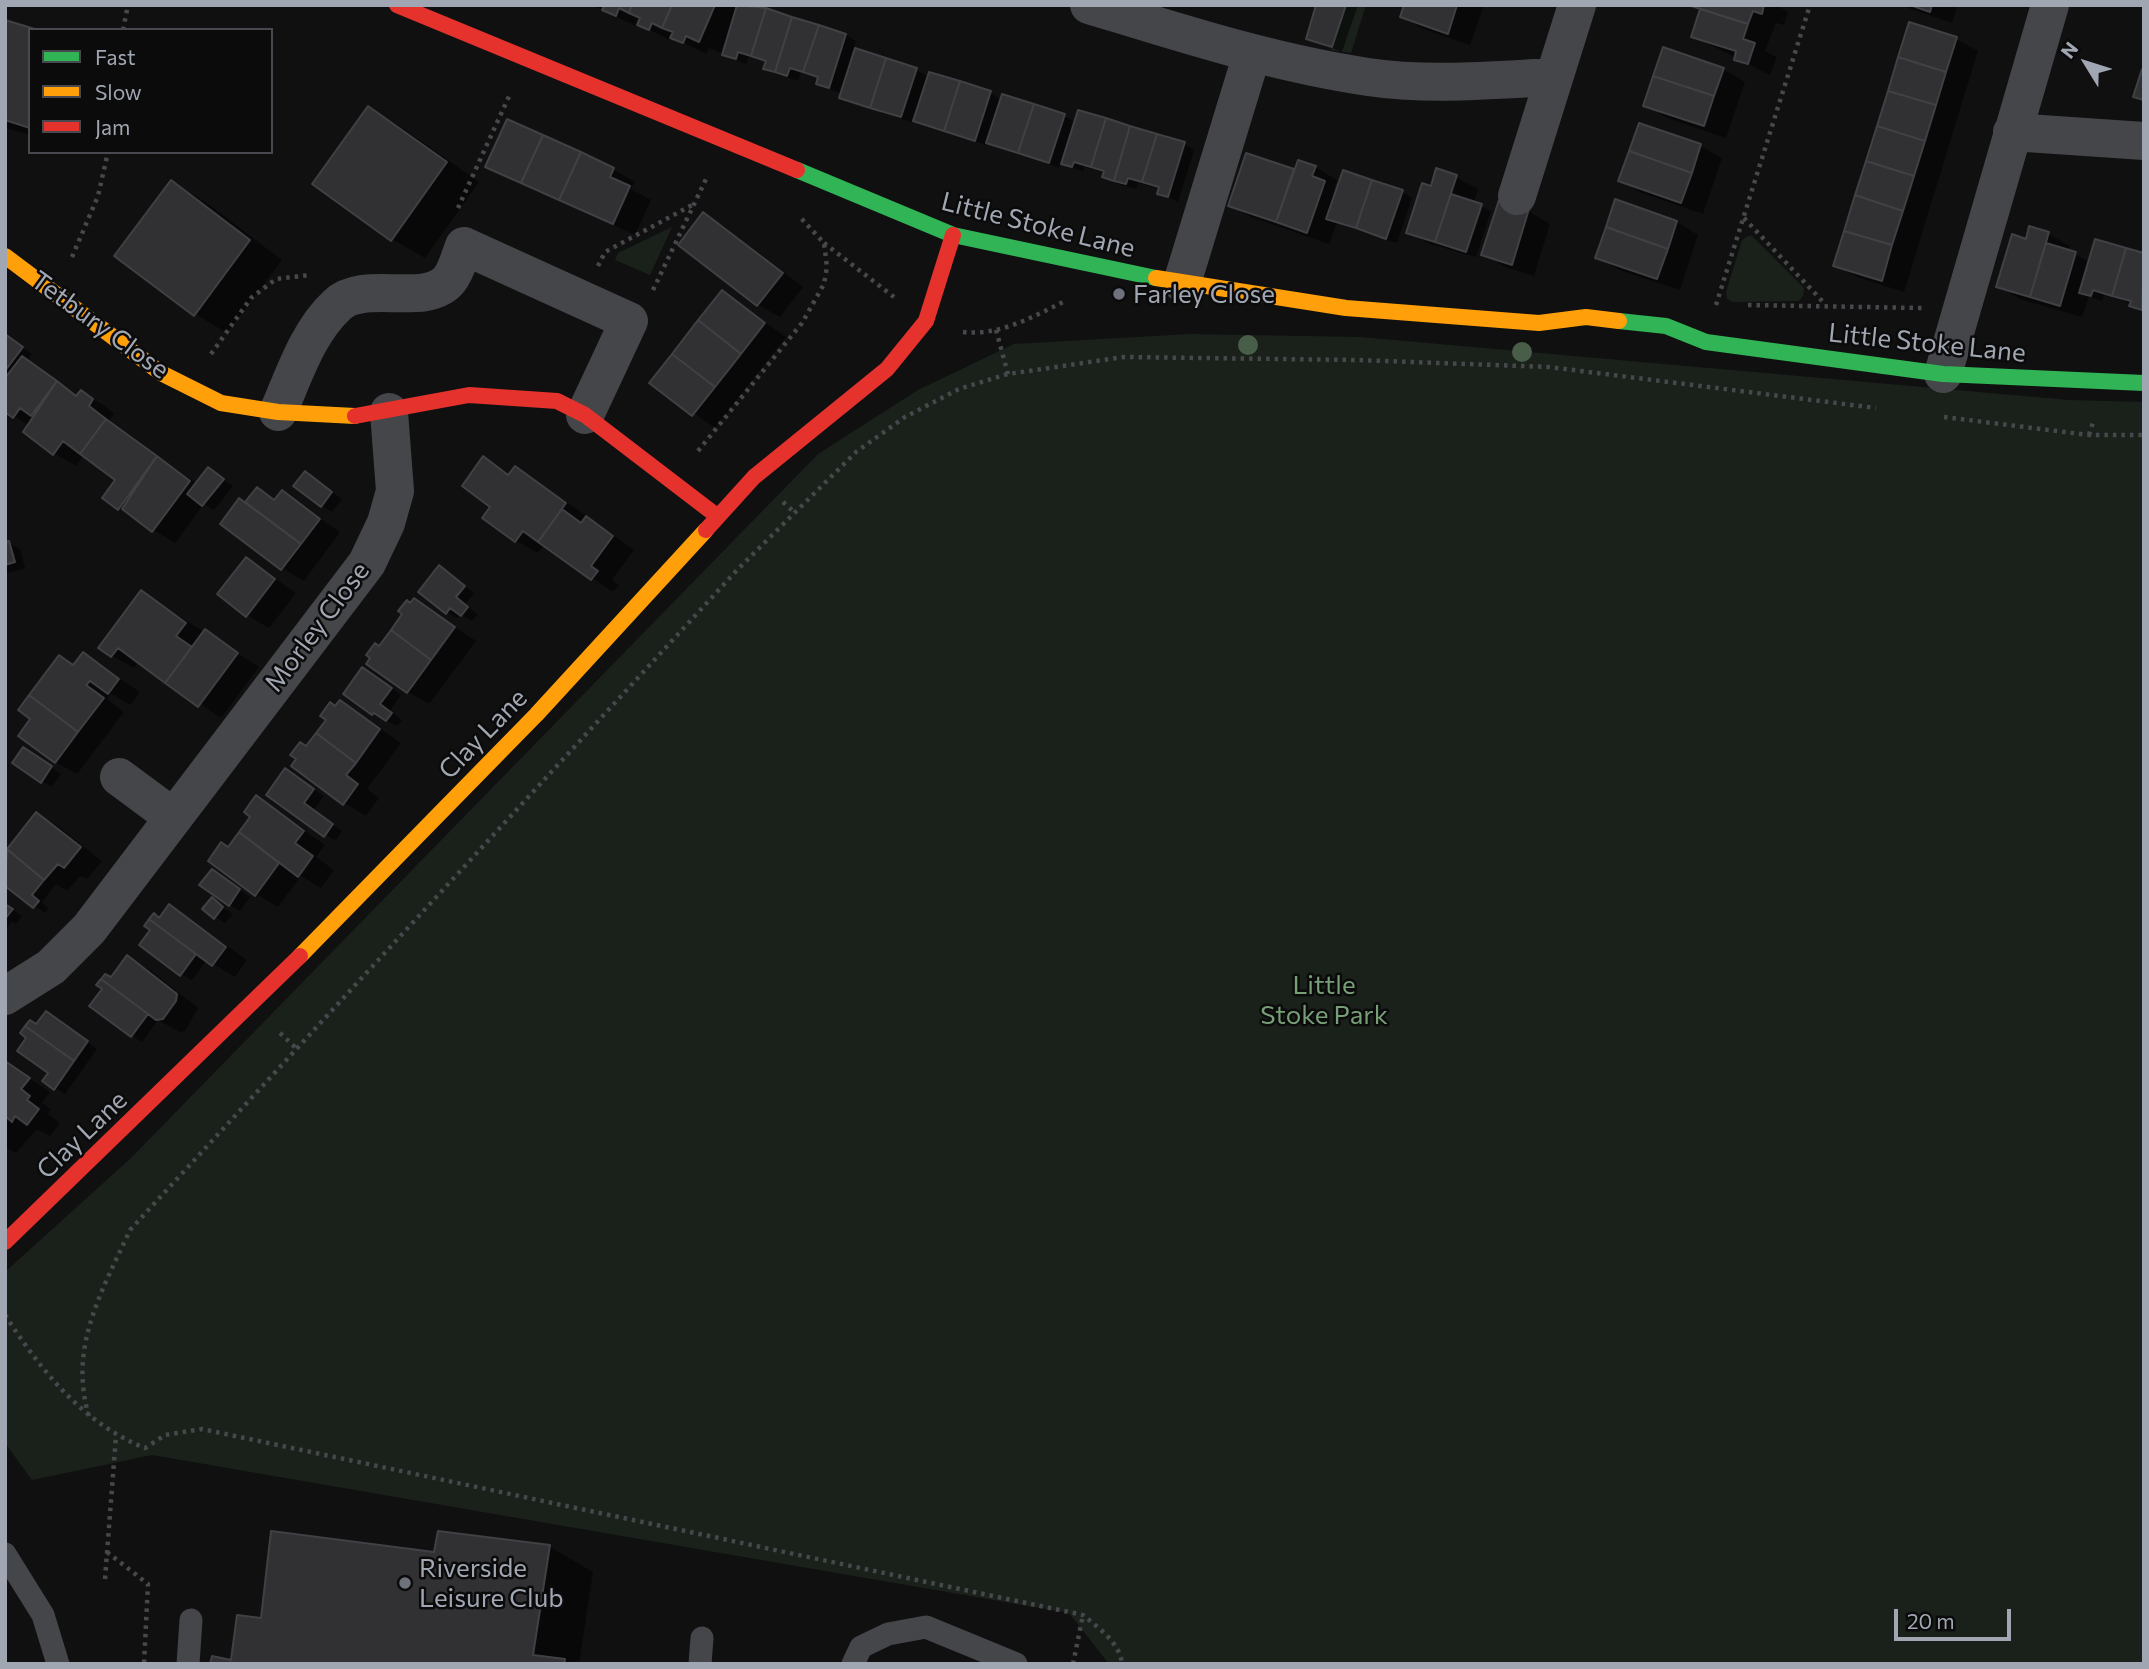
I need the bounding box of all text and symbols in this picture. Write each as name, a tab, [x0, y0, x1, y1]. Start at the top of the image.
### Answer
legend	[28, 28, 273, 154]
north arrow	[2051, 28, 2121, 98]
text: N	[2056, 37, 2083, 62]
text: Fast	[95, 44, 136, 69]
text: Slow	[95, 79, 142, 104]
text: Jam	[95, 114, 130, 139]
street label: Little Stoke Lane	[938, 186, 1138, 264]
street label: Tetbury Close	[25, 265, 175, 385]
place label: Farley Close	[1133, 278, 1275, 310]
marker: Farley Close	[1111, 286, 1127, 302]
street label: Little Stoke Lane	[1827, 317, 2027, 369]
street label: Morley Close	[258, 556, 376, 698]
street label: Clay Lane	[432, 682, 534, 786]
park label: Little Stoke Park	[1260, 969, 1388, 1030]
street label: Clay Lane	[30, 1084, 134, 1186]
place label: Riverside Leisure Club	[419, 1552, 564, 1614]
marker: Riverside Leisure Club	[397, 1575, 413, 1591]
scale bar	[1897, 1596, 2014, 1640]
text: 20 m	[1907, 1608, 1955, 1633]

